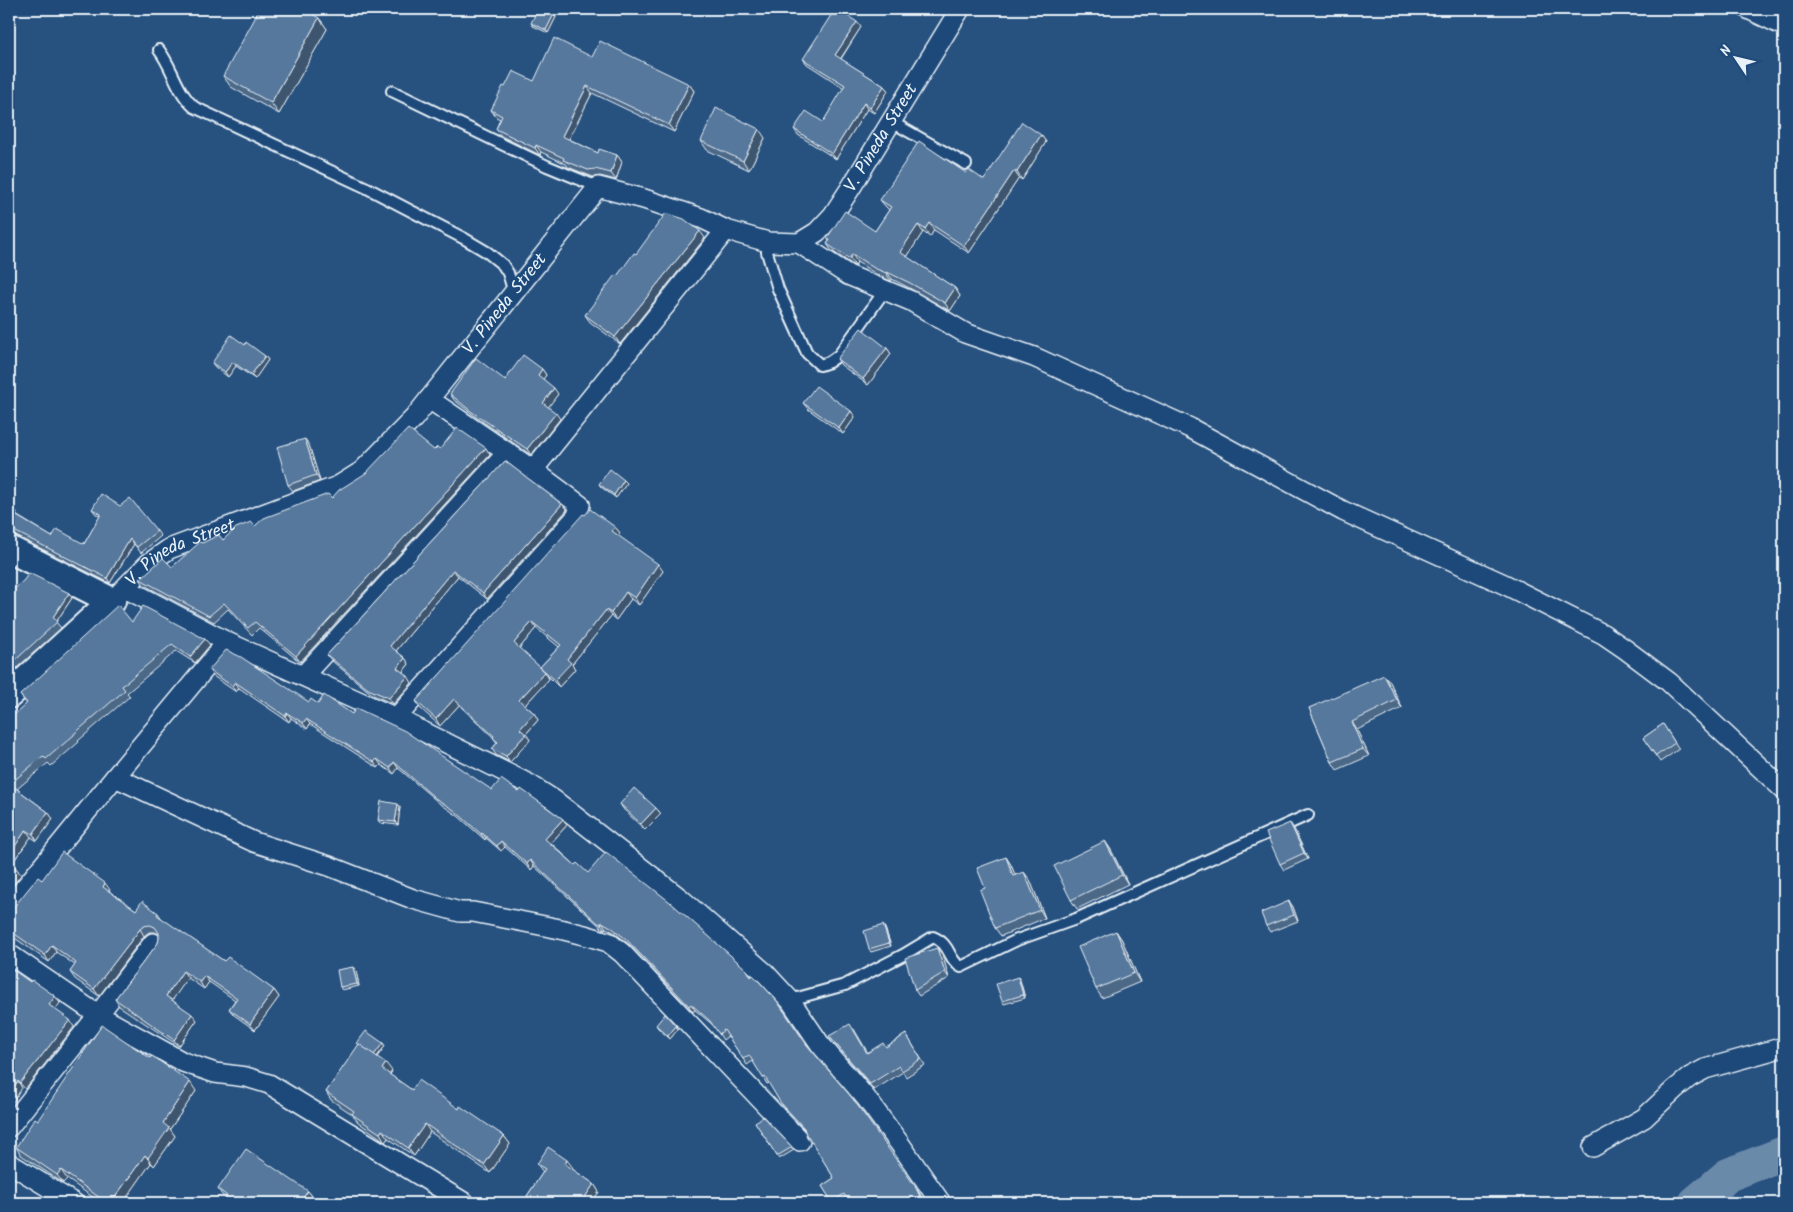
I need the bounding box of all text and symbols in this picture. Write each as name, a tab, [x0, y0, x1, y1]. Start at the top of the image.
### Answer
north arrow	[1710, 32, 1760, 82]
text: N	[1715, 41, 1738, 61]
street label: V. Pineda Street	[837, 77, 926, 198]
street label: V. Pineda Street	[455, 246, 555, 361]
street label: V. Pineda Street	[119, 511, 241, 594]

